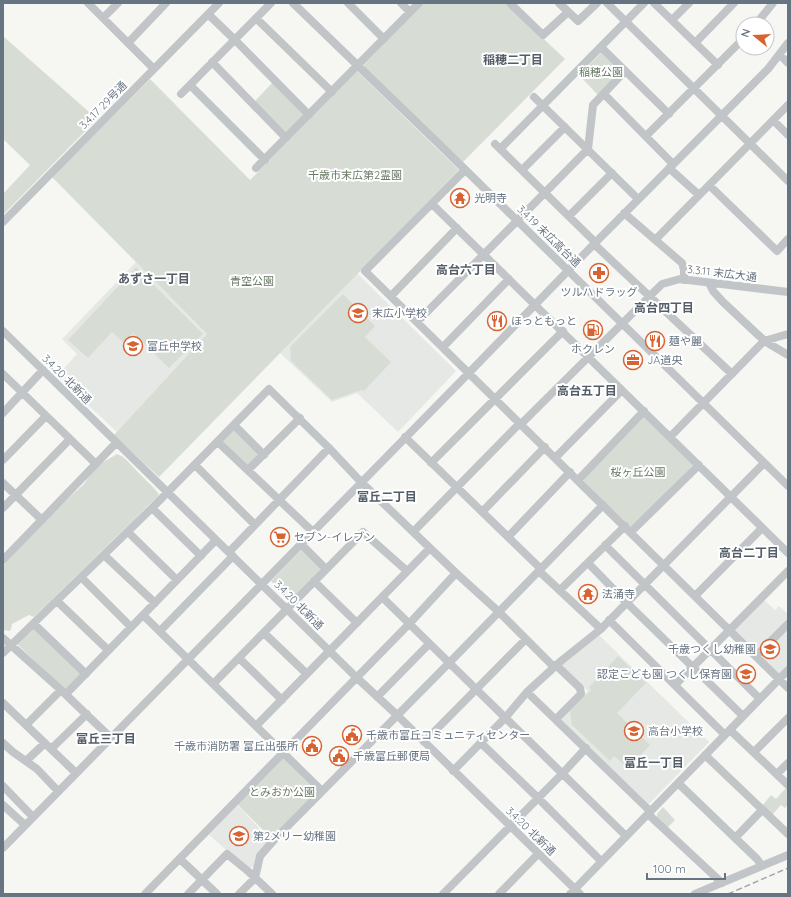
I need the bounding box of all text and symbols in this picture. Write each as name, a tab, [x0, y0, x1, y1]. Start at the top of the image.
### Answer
north arrow	[735, 16, 775, 56]
text: N	[738, 27, 753, 39]
district label: 稲穂二丁目	[483, 52, 543, 67]
park label: 稲穂公園	[579, 65, 623, 79]
street label: 3.4.17 29号通	[76, 78, 130, 132]
park label: 千歳市末広第2霊園	[308, 168, 402, 182]
temple icon: 光明寺	[449, 187, 471, 209]
place label: 光明寺	[474, 191, 507, 205]
street label: 3.4.19 末広高台通	[514, 202, 584, 270]
district label: 高台六丁目	[436, 262, 496, 277]
pharmacy icon: ツルハドラッグ	[588, 262, 610, 284]
street label: 3.3.11 末広大通	[686, 262, 758, 284]
district label: あずさ一丁目	[118, 271, 190, 286]
park label: 青空公園	[230, 274, 274, 288]
place label: ツルハドラッグ	[561, 285, 638, 299]
district label: 高台四丁目	[634, 300, 694, 315]
school or university icon: 末広小学校	[347, 302, 369, 324]
place label: 末広小学校	[372, 306, 427, 320]
restaurant icon: ほっともっと	[486, 310, 508, 332]
place label: ほっともっと	[511, 314, 577, 328]
fuel station icon: ホクレン	[582, 319, 604, 341]
restaurant icon: 麺や麗	[644, 330, 666, 352]
place label: 麺や麗	[669, 334, 702, 348]
school or university icon: 富丘中学校	[122, 335, 144, 357]
place label: 富丘中学校	[147, 339, 202, 353]
place label: ホクレン	[571, 342, 615, 356]
office icon: JA道央	[622, 349, 644, 371]
street label: 3.4.20 北新通	[39, 351, 95, 407]
place label: JA道央	[647, 353, 683, 367]
district label: 高台五丁目	[557, 383, 617, 398]
park label: 桜ヶ丘公園	[611, 465, 666, 479]
district label: 富丘二丁目	[357, 489, 417, 504]
supermarket icon: セブン-イレブン	[269, 526, 291, 548]
place label: セブン-イレブン	[294, 530, 375, 544]
district label: 高台二丁目	[719, 545, 779, 560]
street label: 3.4.20 北新通	[271, 577, 327, 633]
temple icon: 法涌寺	[577, 583, 599, 605]
place label: 法涌寺	[602, 587, 635, 601]
school or university icon: 千歳つくし幼稚園	[759, 638, 781, 660]
place label: 千歳つくし幼稚園	[668, 642, 756, 656]
school or university icon: 認定こども園 つくし保育園	[735, 663, 757, 685]
place label: 認定こども園 つくし保育園	[597, 667, 732, 681]
school or university icon: 高台小学校	[623, 720, 645, 742]
public building icon: 千歳市富丘コミュニティセンター	[341, 724, 363, 746]
place label: 高台小学校	[648, 724, 703, 738]
place label: 千歳市富丘コミュニティセンター	[366, 728, 530, 742]
district label: 富丘三丁目	[76, 731, 136, 746]
public building icon: 千歳市消防署 富丘出張所	[301, 735, 323, 757]
place label: 千歳市消防署 富丘出張所	[174, 739, 299, 753]
public building icon: 千歳富丘郵便局	[328, 745, 350, 767]
place label: 千歳富丘郵便局	[353, 749, 430, 763]
district label: 富丘一丁目	[624, 755, 684, 770]
park label: とみおか公園	[249, 785, 315, 799]
street label: 3.4.20 北新通	[503, 804, 559, 858]
school or university icon: 第2メリー幼稚園	[228, 825, 250, 847]
place label: 第2メリー幼稚園	[253, 829, 336, 843]
scale bar	[647, 855, 725, 881]
text: 100 m	[653, 861, 686, 876]

